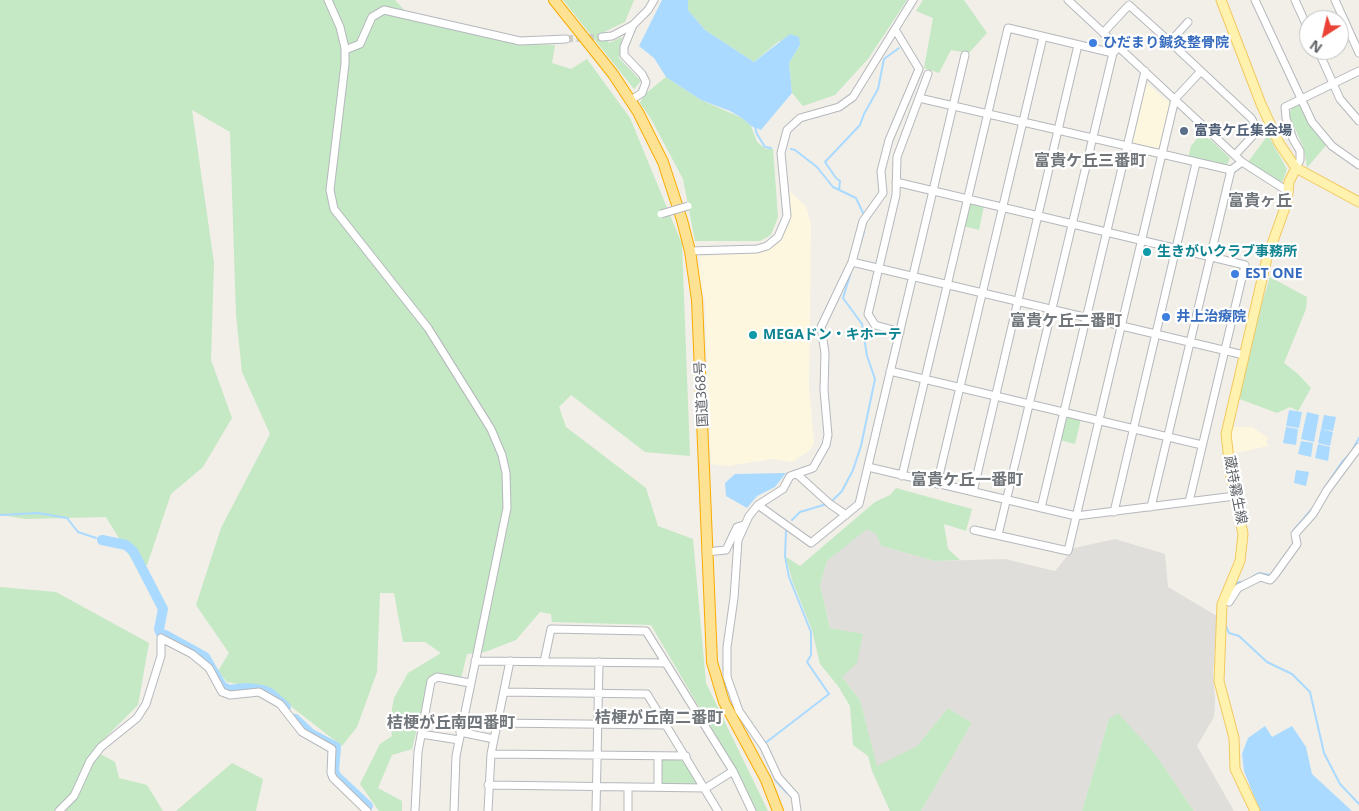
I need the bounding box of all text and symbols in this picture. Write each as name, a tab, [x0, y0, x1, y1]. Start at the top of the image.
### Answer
north arrow	[1299, 10, 1349, 60]
place label: ひだまり鍼灸整骨院	[1103, 35, 1229, 51]
text: N	[1306, 36, 1326, 58]
marker: ひだまり鍼灸整骨院	[1087, 37, 1099, 49]
place label: 富貴ケ丘集会場	[1194, 123, 1292, 139]
marker: 富貴ケ丘集会場	[1178, 125, 1190, 137]
district label: 富貴ケ丘三番町	[1034, 151, 1146, 171]
district label: 富貴ヶ丘	[1228, 191, 1292, 211]
place label: 生きがいクラブ事務所	[1157, 244, 1297, 260]
marker: 生きがいクラブ事務所	[1141, 246, 1153, 258]
place label: EST ONE	[1245, 266, 1303, 282]
marker: EST ONE	[1229, 268, 1241, 280]
place label: 井上治療院	[1176, 309, 1246, 325]
district label: 富貴ケ丘二番町	[1010, 311, 1122, 331]
marker: 井上治療院	[1160, 311, 1172, 323]
place label: MEGAドン・キホーテ	[763, 327, 902, 343]
marker: MEGAドン・キホーテ	[747, 329, 759, 341]
street label: 国道368号	[692, 361, 712, 427]
street label: 蔵持霧生線	[1220, 454, 1250, 526]
district label: 富貴ケ丘一番町	[911, 470, 1023, 490]
district label: 桔梗が丘南二番町	[595, 708, 723, 728]
district label: 桔梗が丘南四番町	[387, 713, 515, 733]

